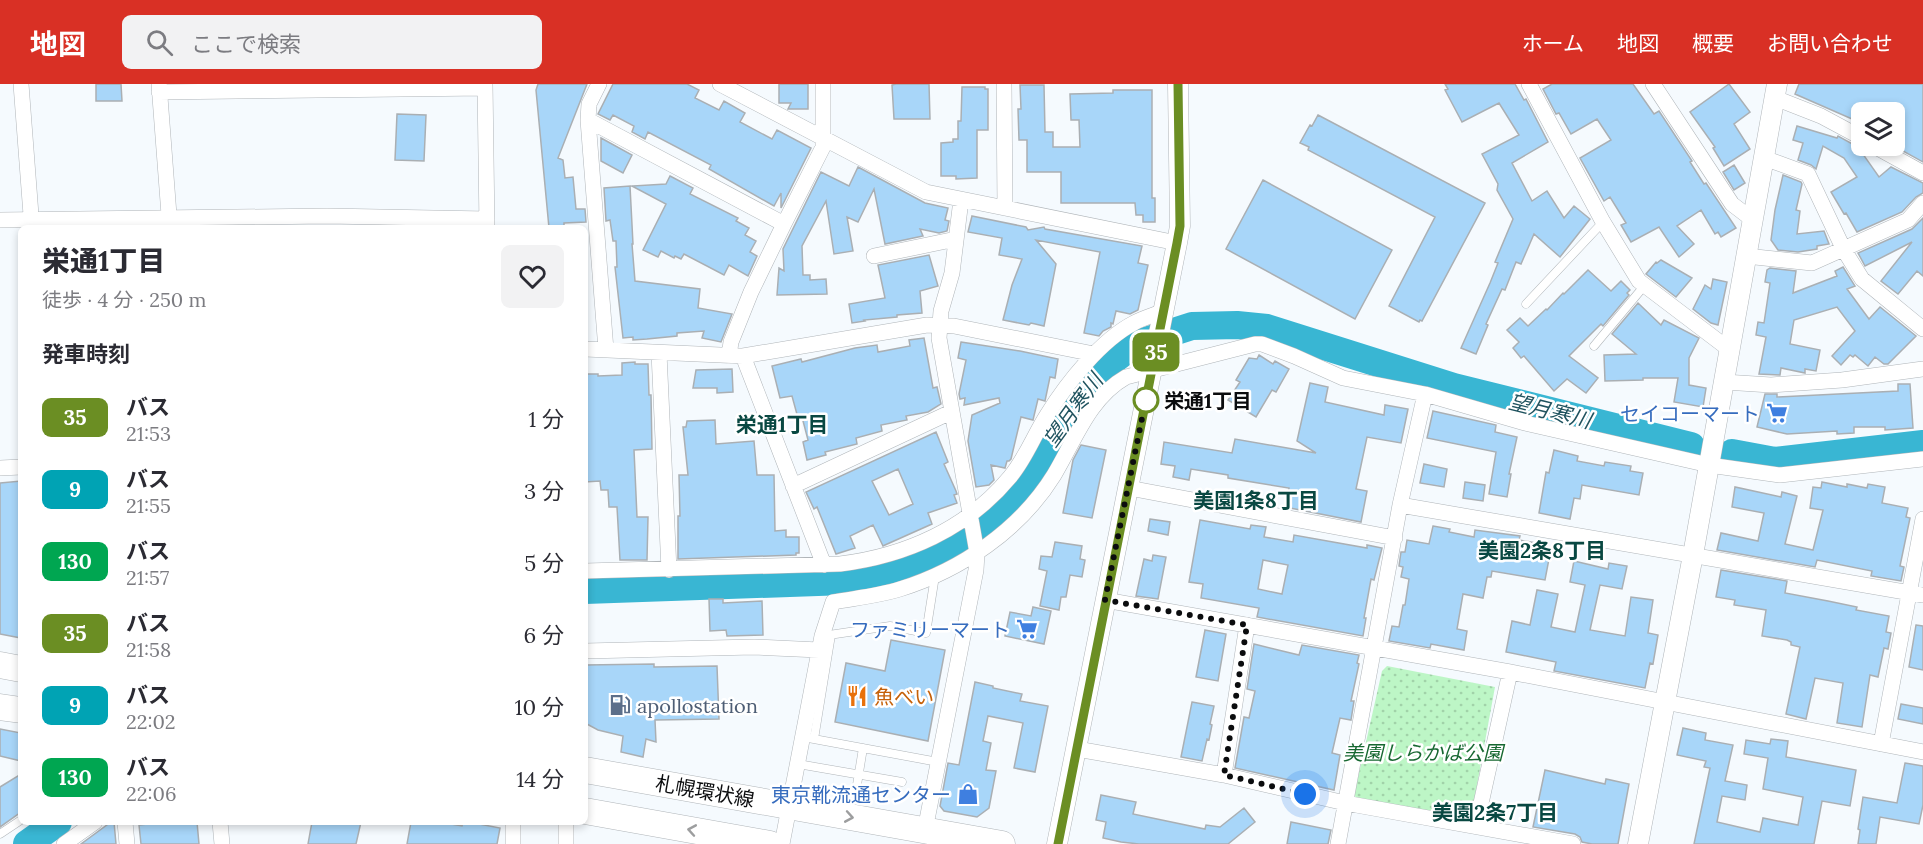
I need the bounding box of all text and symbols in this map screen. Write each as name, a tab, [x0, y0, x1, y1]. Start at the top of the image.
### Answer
search box	[122, 15, 542, 69]
text: 地図	[30, 26, 86, 62]
icon: search	[143, 26, 176, 59]
text: ここで検索	[191, 30, 301, 58]
text: ホーム	[1522, 30, 1584, 57]
text: 地図	[1617, 30, 1659, 57]
text: 概要	[1692, 30, 1734, 57]
text: お問い合わせ	[1767, 30, 1893, 57]
map controls	[1851, 102, 1905, 156]
button: layers	[1851, 102, 1905, 156]
text: 栄通1丁目	[42, 243, 165, 279]
button: heart	[501, 245, 564, 308]
text: 徒歩 · 4 分 · 250 m	[42, 287, 206, 312]
line badge: 35	[1129, 332, 1183, 372]
text: 35	[1144, 339, 1168, 366]
text: 発車時刻	[42, 340, 130, 368]
water label: 望月寒川	[1037, 366, 1110, 452]
marker: 栄通1丁目	[1133, 387, 1159, 413]
place label: 栄通1丁目	[1164, 388, 1252, 413]
water label: 望月寒川	[1506, 388, 1596, 435]
text: バス	[126, 393, 170, 421]
place label: セイコーマート	[1620, 401, 1760, 426]
supermarket icon: セイコーマート	[1765, 401, 1789, 425]
text: 35	[63, 404, 87, 431]
text: 1 分	[528, 405, 564, 433]
district label: 栄通1丁目	[736, 411, 828, 438]
text: 21:53	[126, 421, 171, 446]
text: バス	[126, 465, 170, 493]
text: 9	[69, 476, 81, 503]
text: 3 分	[524, 477, 564, 505]
district label: 美園1条8丁目	[1193, 487, 1319, 514]
text: 21:55	[126, 493, 171, 518]
text: バス	[126, 537, 170, 565]
district label: 美園2条8丁目	[1478, 537, 1606, 564]
text: 130	[58, 548, 92, 575]
text: 5 分	[524, 549, 564, 577]
text: 21:57	[126, 565, 169, 590]
text: バス	[126, 609, 170, 637]
place label: ファミリーマート	[850, 617, 1010, 642]
supermarket icon: ファミリーマート	[1015, 617, 1039, 641]
text: 35	[63, 620, 87, 647]
text: 6 分	[523, 621, 564, 649]
text: 21:58	[126, 637, 171, 662]
text: バス	[126, 681, 170, 709]
restaurant icon: 魚べい	[845, 684, 869, 708]
place label: 魚べい	[874, 684, 934, 709]
text: 9	[69, 692, 81, 719]
text: 10 分	[515, 693, 564, 721]
fuel station icon: apollostation	[608, 693, 632, 717]
place label: apollostation	[637, 693, 758, 718]
text: 22:02	[126, 709, 176, 734]
park label: 美園しらかば公園	[1343, 740, 1506, 765]
text: バス	[126, 753, 170, 781]
text: 130	[58, 764, 92, 791]
text: 14 分	[516, 765, 564, 793]
street label: 札幌環状線	[654, 770, 756, 812]
your location	[1290, 779, 1320, 809]
text: 22:06	[126, 781, 176, 806]
place label: 東京靴流通センター	[771, 782, 951, 807]
shop icon: 東京靴流通センター	[956, 782, 980, 806]
district label: 美園2条7丁目	[1432, 799, 1558, 826]
one-way arrow	[844, 810, 854, 823]
one-way arrow	[687, 824, 697, 837]

